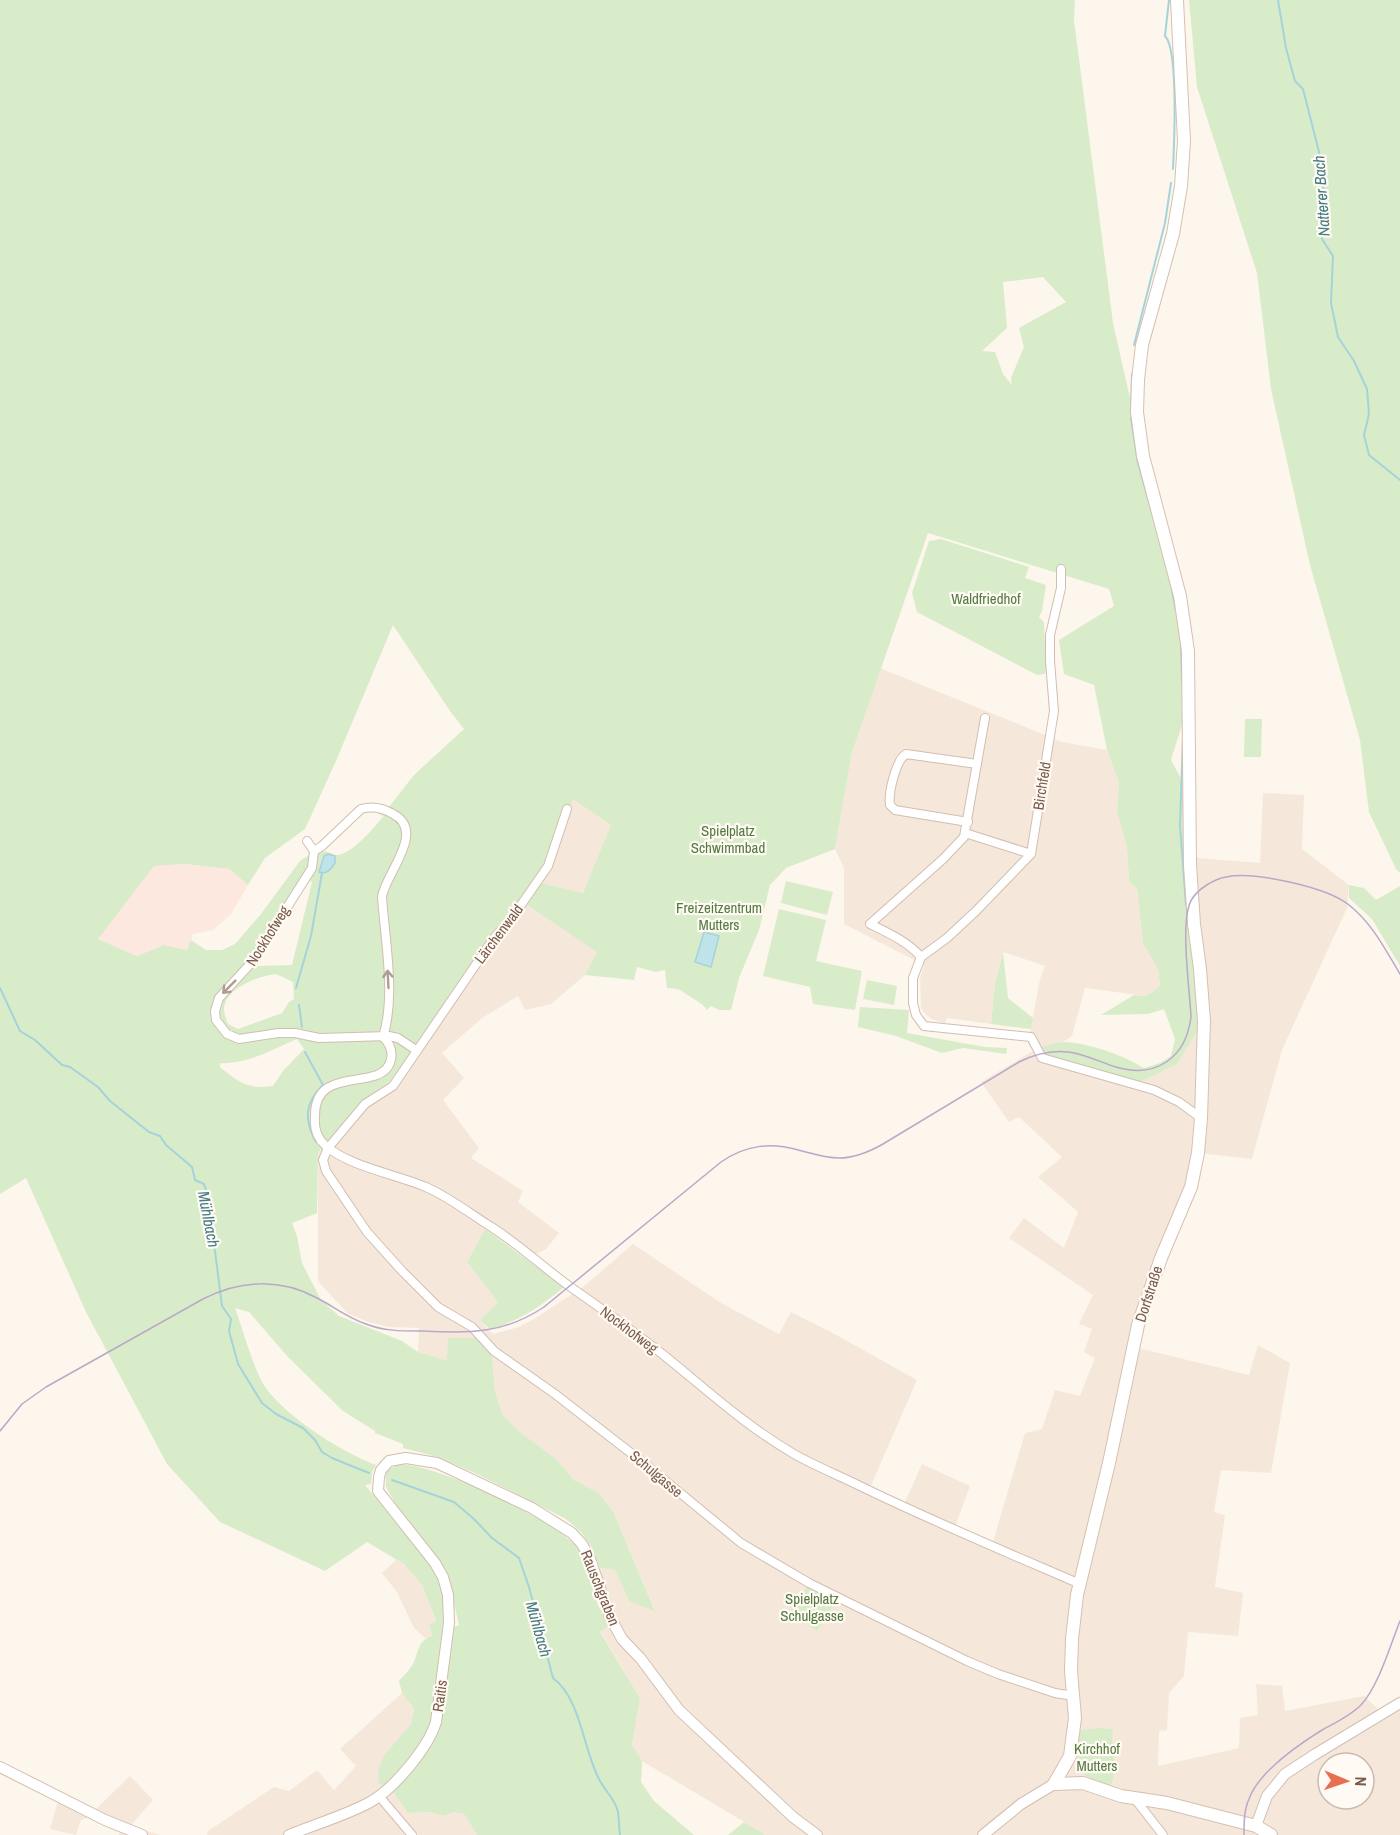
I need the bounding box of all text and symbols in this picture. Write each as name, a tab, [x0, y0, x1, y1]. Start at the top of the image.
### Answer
water label: Natterer Bach	[1307, 155, 1335, 237]
park label: Waldfriedhof	[951, 588, 1021, 609]
street label: Birchfeld	[1027, 760, 1056, 812]
park label: Spielplatz Schwimmbad	[691, 820, 765, 858]
park label: Freizeitzentrum Mutters	[676, 897, 762, 935]
street label: Lärchenwald	[469, 900, 528, 968]
street label: Nockhofweg	[241, 901, 294, 970]
one-way arrow	[382, 970, 393, 990]
one-way arrow	[222, 979, 237, 994]
water label: Mühlbach	[193, 1189, 225, 1249]
street label: Dorfstraße	[1130, 1263, 1168, 1325]
street label: Nockhofweg	[596, 1301, 663, 1358]
street label: Schulgasse	[625, 1445, 688, 1502]
street label: Rauschgraben	[576, 1547, 625, 1629]
park label: Spielplatz Schulgasse	[780, 1588, 844, 1626]
water label: Mühlbach	[521, 1599, 557, 1659]
street label: Raitis	[427, 1679, 452, 1713]
park label: Kirchhof Mutters	[1074, 1738, 1120, 1776]
north arrow	[1316, 1751, 1376, 1811]
text: N	[1350, 1776, 1372, 1787]

